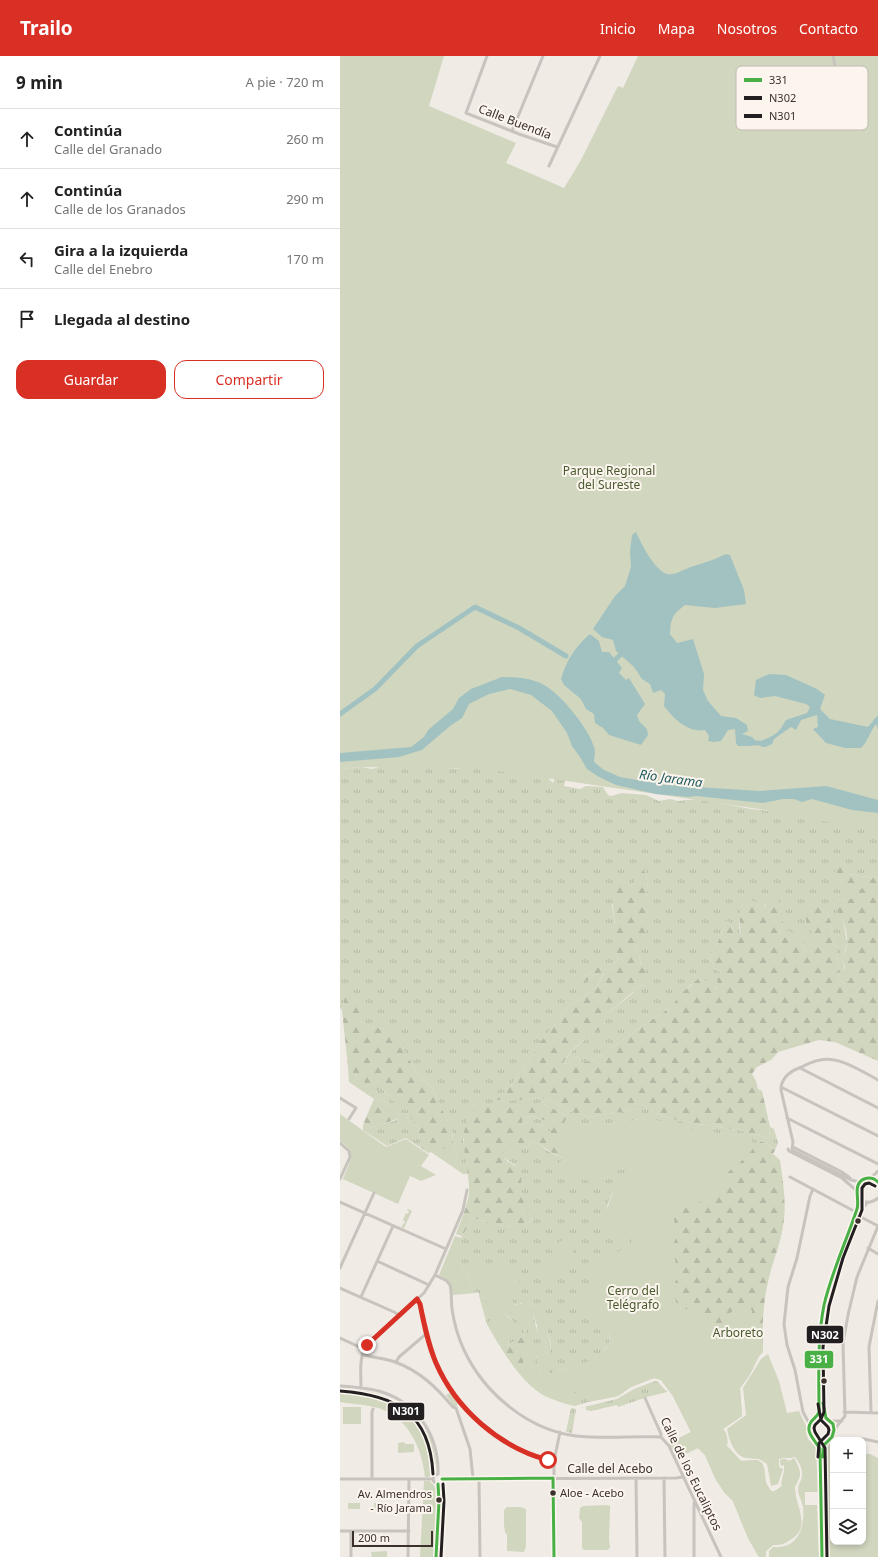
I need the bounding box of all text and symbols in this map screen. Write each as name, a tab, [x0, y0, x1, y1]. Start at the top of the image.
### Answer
text: Trailo	[20, 15, 73, 41]
text: Inicio	[600, 19, 636, 38]
text: Mapa	[658, 19, 695, 38]
text: Nosotros	[717, 19, 777, 38]
text: Contacto	[799, 19, 858, 38]
legend	[736, 66, 868, 130]
text: 9 min	[16, 71, 63, 94]
text: 331	[769, 72, 788, 87]
text: A pie · 720 m	[246, 73, 324, 91]
text: N302	[769, 90, 796, 105]
street label: Calle Buendía	[476, 100, 554, 143]
text: N301	[769, 108, 796, 123]
text: Continúa	[54, 120, 122, 140]
icon: ahead	[16, 128, 38, 150]
text: 260 m	[286, 130, 324, 148]
text: Calle del Granado	[54, 140, 162, 158]
text: Continúa	[54, 180, 122, 200]
icon: ahead	[16, 188, 38, 210]
text: 290 m	[286, 190, 324, 208]
text: Calle de los Granados	[54, 200, 186, 218]
text: Gira a la izquierda	[54, 240, 188, 260]
icon: left	[16, 248, 38, 270]
text: 170 m	[286, 250, 324, 268]
text: Calle del Enebro	[54, 260, 153, 278]
icon: arrive	[16, 308, 38, 330]
text: Llegada al destino	[54, 309, 190, 329]
button: Guardar	[16, 360, 166, 399]
button: Compartir	[174, 360, 324, 399]
park label: Parque Regional del Sureste	[563, 462, 655, 493]
water label: Río Jarama	[638, 765, 704, 791]
unlabelled marker	[853, 1216, 863, 1226]
park label: Cerro del Telégrafo	[607, 1282, 659, 1313]
park label: Arboreto	[713, 1324, 763, 1341]
line badge: N302	[806, 1325, 844, 1344]
text: N302	[811, 1327, 839, 1342]
route end	[358, 1336, 376, 1354]
line badge: 331	[804, 1350, 834, 1369]
text: 331	[810, 1351, 828, 1366]
unlabelled marker	[819, 1376, 829, 1386]
line badge: N301	[387, 1402, 425, 1421]
text: N301	[392, 1403, 420, 1418]
street label: Calle de los Eucaliptos	[657, 1414, 726, 1534]
map controls	[830, 1437, 866, 1545]
button: +	[830, 1437, 866, 1473]
route start	[539, 1451, 557, 1469]
street label: Calle del Acebo	[567, 1460, 653, 1477]
button: −	[830, 1473, 866, 1509]
place label: Aloe - Acebo	[560, 1485, 624, 1500]
place label: Av. Almendros - Río Jarama	[358, 1486, 432, 1515]
marker: Aloe - Acebo	[548, 1488, 558, 1498]
marker: Av. Almendros - Río Jarama	[434, 1495, 444, 1505]
button: layers	[830, 1509, 866, 1545]
scale bar	[352, 1529, 433, 1548]
text: 200 m	[358, 1530, 390, 1545]

